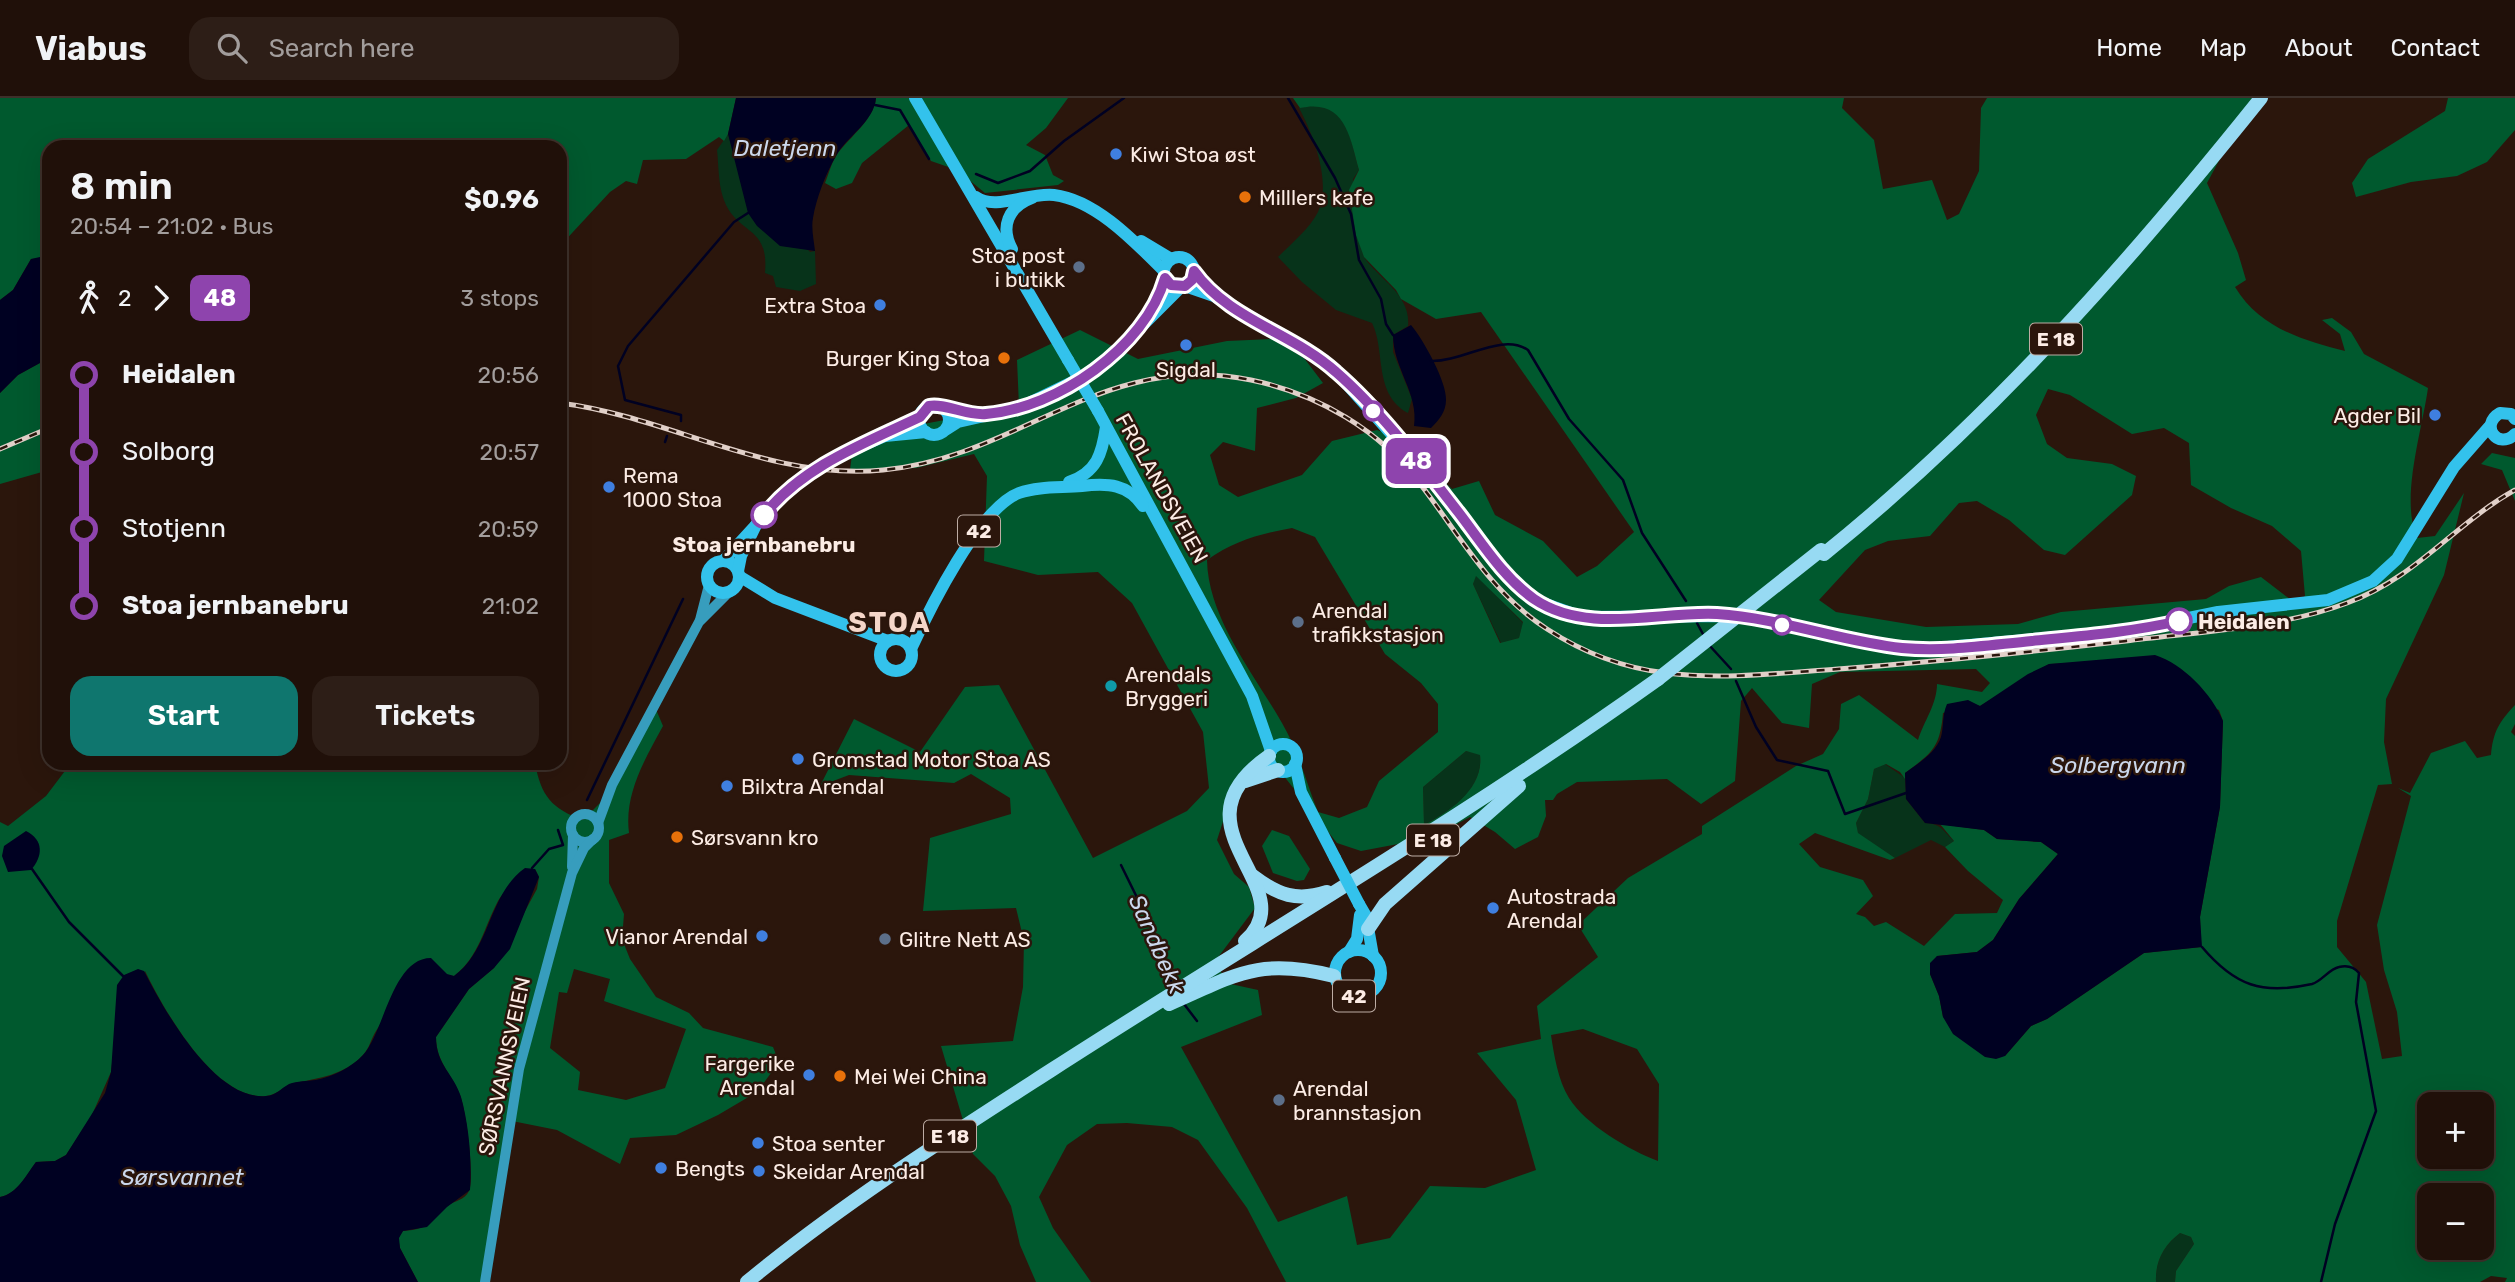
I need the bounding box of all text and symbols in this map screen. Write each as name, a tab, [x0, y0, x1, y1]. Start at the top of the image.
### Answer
search box	[189, 17, 679, 80]
text: Viabus	[35, 29, 147, 68]
icon: search	[213, 29, 251, 67]
text: Search here	[269, 33, 415, 64]
text: Home	[2096, 34, 2162, 62]
text: Map	[2200, 34, 2247, 62]
text: About	[2285, 34, 2353, 62]
text: Contact	[2391, 34, 2480, 62]
water label: Daletjenn	[733, 134, 837, 162]
place label: Kiwi Stoa øst	[1130, 142, 1256, 167]
marker: Kiwi Stoa øst	[1108, 146, 1124, 162]
text: 8 min	[70, 163, 173, 209]
text: $0.96	[464, 184, 539, 215]
place label: Milllers kafe	[1259, 185, 1373, 210]
marker: Milllers kafe	[1237, 189, 1253, 205]
text: 20:54 – 21:02 · Bus	[70, 212, 274, 240]
place label: Stoa post i butikk	[971, 243, 1065, 292]
marker: Stoa post i butikk	[1071, 259, 1087, 275]
icon: walk	[70, 279, 108, 317]
icon: forward	[142, 279, 180, 317]
text: 2	[118, 284, 132, 312]
text: 48	[204, 284, 236, 312]
text: 3 stops	[460, 284, 539, 312]
place label: Extra Stoa	[764, 293, 866, 318]
marker: Extra Stoa	[872, 297, 888, 313]
road number: E 18	[2030, 324, 2082, 354]
marker: Sigdal	[1178, 337, 1194, 353]
place label: Burger King Stoa	[826, 346, 990, 371]
marker: Burger King Stoa	[996, 350, 1012, 366]
place label: Sigdal	[1156, 357, 1216, 382]
text: Heidalen	[122, 359, 236, 390]
text: 20:56	[477, 361, 539, 389]
unlabelled marker	[1363, 401, 1383, 421]
place label: Agder Bil	[2333, 403, 2421, 428]
marker: Agder Bil	[2427, 407, 2443, 423]
street label: FROLANDSVEIEN	[1111, 409, 1213, 567]
text: Solborg	[122, 436, 215, 467]
text: 20:57	[480, 438, 539, 466]
line badge: 48	[1384, 438, 1448, 484]
text: 48	[1400, 447, 1432, 475]
place label: Rema 1000 Stoa	[623, 463, 722, 512]
marker: Rema 1000 Stoa	[601, 479, 617, 495]
marker: Stoa jernbanebru	[751, 502, 777, 528]
text: Stotjenn	[122, 513, 226, 544]
text: 20:59	[478, 515, 539, 543]
road number: 42	[958, 516, 1000, 546]
place label: Stoa jernbanebru	[672, 532, 856, 557]
text: Stoa jernbanebru	[122, 590, 349, 621]
text: 21:02	[482, 592, 539, 620]
place label: Arendal trafikkstasjon	[1312, 598, 1444, 647]
district label: STOA	[848, 606, 932, 639]
marker: Heidalen	[2166, 608, 2192, 634]
place label: Heidalen	[2198, 609, 2290, 634]
marker: Arendal trafikkstasjon	[1290, 614, 1306, 630]
unlabelled marker	[1772, 615, 1792, 635]
place label: Arendals Bryggeri	[1125, 662, 1211, 711]
button: Start	[70, 676, 298, 756]
button: Tickets	[312, 676, 539, 756]
marker: Arendals Bryggeri	[1103, 678, 1119, 694]
place label: Gromstad Motor Stoa AS	[812, 747, 1051, 772]
marker: Gromstad Motor Stoa AS	[790, 751, 806, 767]
water label: Solbergvann	[2050, 751, 2186, 779]
place label: Bilxtra Arendal	[741, 774, 884, 799]
marker: Bilxtra Arendal	[719, 778, 735, 794]
road number: E 18	[1407, 824, 1459, 856]
place label: Sørsvann kro	[691, 825, 819, 850]
marker: Sørsvann kro	[669, 829, 685, 845]
place label: Autostrada Arendal	[1507, 884, 1616, 933]
water label: Sandbekk	[1123, 890, 1192, 999]
marker: Autostrada Arendal	[1485, 900, 1501, 916]
place label: Vianor Arendal	[605, 924, 748, 949]
place label: Glitre Nett AS	[899, 927, 1031, 952]
marker: Vianor Arendal	[754, 928, 770, 944]
marker: Glitre Nett AS	[877, 931, 893, 947]
street label: SØRSVANNSVEIEN	[473, 975, 535, 1157]
road number: 42	[1333, 980, 1375, 1012]
place label: Fargerike Arendal	[705, 1051, 795, 1100]
place label: Mei Wei China	[854, 1064, 987, 1089]
marker: Fargerike Arendal	[801, 1067, 817, 1083]
marker: Mei Wei China	[832, 1068, 848, 1084]
place label: Arendal brannstasjon	[1293, 1076, 1422, 1125]
marker: Arendal brannstasjon	[1271, 1092, 1287, 1108]
map controls	[2417, 1092, 2494, 1260]
button: +	[2417, 1092, 2494, 1169]
road number: E 18	[924, 1120, 976, 1152]
place label: Stoa senter	[772, 1131, 885, 1156]
marker: Stoa senter	[750, 1135, 766, 1151]
place label: Bengts	[675, 1156, 745, 1181]
place label: Skeidar Arendal	[773, 1159, 925, 1184]
marker: Bengts	[653, 1160, 669, 1176]
water label: Sørsvannet	[120, 1163, 245, 1191]
marker: Skeidar Arendal	[751, 1163, 767, 1179]
button: −	[2417, 1183, 2494, 1260]

